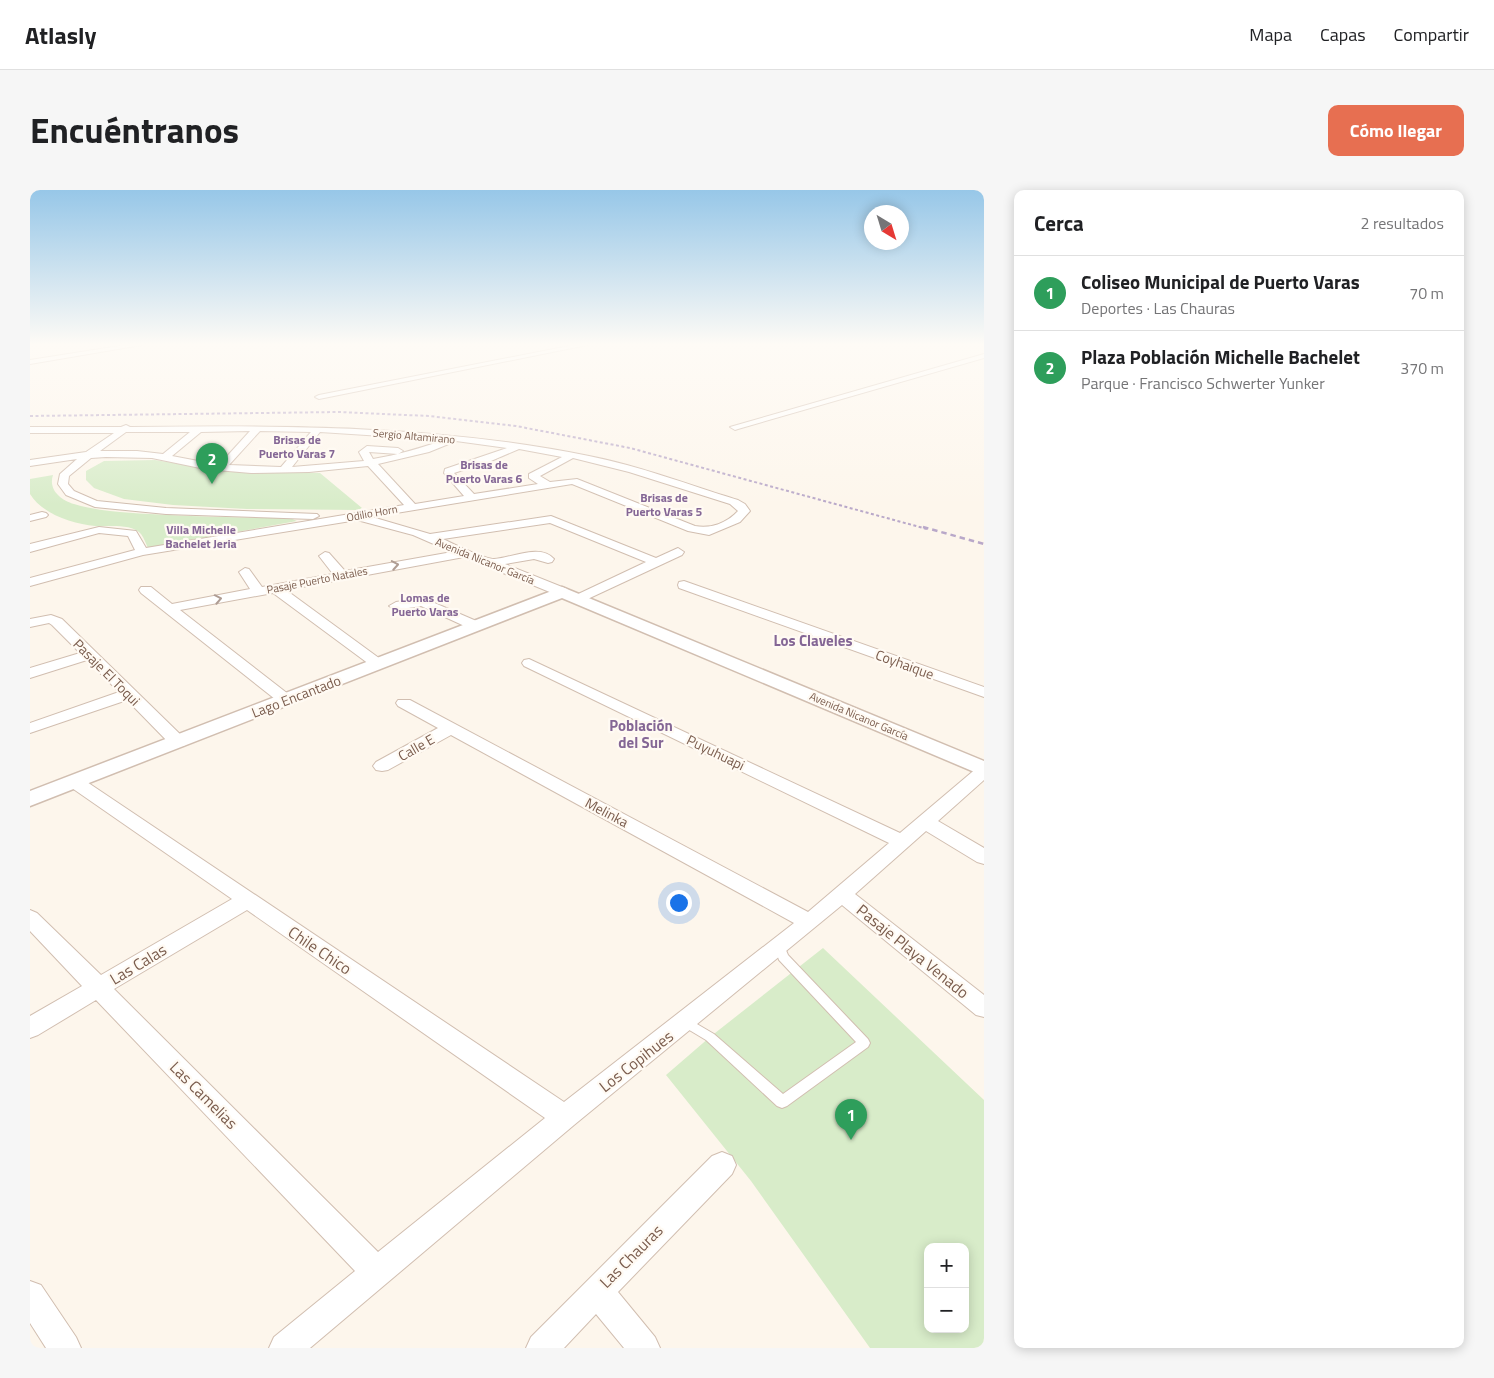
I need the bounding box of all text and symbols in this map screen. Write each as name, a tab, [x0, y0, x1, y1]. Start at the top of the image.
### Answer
text: Atlasly	[25, 17, 96, 53]
text: Mapa	[1249, 21, 1292, 48]
text: Capas	[1320, 21, 1366, 48]
text: Compartir	[1394, 21, 1469, 48]
text: Encuéntranos	[30, 103, 239, 157]
button: Cómo llegar	[1328, 105, 1464, 156]
north arrow	[864, 205, 909, 250]
text: Cerca	[1034, 207, 1084, 239]
text: 2 resultados	[1360, 211, 1444, 235]
text: Coliseo Municipal de Puerto Varas	[1081, 267, 1360, 296]
text: 1	[1046, 281, 1054, 305]
text: 70 m	[1409, 281, 1444, 305]
text: Deportes · Las Chauras	[1081, 296, 1235, 320]
text: Plaza Población Michelle Bachelet	[1081, 342, 1360, 371]
text: 2	[1046, 356, 1054, 380]
text: 370 m	[1400, 356, 1444, 380]
text: Parque · Francisco Schwerter Yunker	[1081, 371, 1325, 395]
street label: Sergio Altamirano	[372, 424, 456, 448]
district label: Brisas de Puerto Varas 7	[259, 430, 335, 463]
pin: 2	[196, 443, 228, 484]
district label: Brisas de Puerto Varas 6	[446, 455, 522, 488]
district label: Brisas de Puerto Varas 5	[626, 488, 702, 521]
street label: Odilio Horn	[345, 501, 399, 525]
district label: Villa Michelle Bachelet Jeria	[165, 520, 237, 553]
street label: Avenida Nicanor García	[433, 534, 538, 588]
one-way arrow	[391, 561, 399, 571]
street label: Pasaje Puerto Natales	[265, 562, 369, 598]
district label: Lomas de Puerto Varas	[391, 588, 459, 621]
one-way arrow	[214, 594, 223, 604]
district label: Los Claveles	[773, 629, 853, 652]
street label: Pasaje El Toqui	[69, 634, 145, 710]
street label: Coyhaique	[873, 644, 937, 684]
street label: Lago Encantado	[248, 669, 344, 723]
street label: Avenida Nicanor García	[807, 688, 911, 744]
district label: Población del Sur	[609, 714, 673, 754]
street label: Calle E	[394, 728, 438, 766]
street label: Puyuhuapi	[683, 729, 749, 775]
street label: Melinka	[582, 792, 632, 832]
your location	[666, 890, 692, 916]
street label: Pasaje Playa Venado	[852, 898, 974, 1004]
street label: Chile Chico	[283, 920, 357, 980]
street label: Las Calas	[105, 938, 171, 990]
street label: Los Copihues	[594, 1024, 678, 1098]
street label: Las Camelias	[165, 1056, 243, 1134]
pin: 1	[835, 1099, 867, 1140]
street label: Las Chauras	[594, 1219, 668, 1293]
map controls	[924, 1243, 969, 1333]
button: +	[924, 1243, 969, 1288]
button: −	[924, 1288, 969, 1333]

